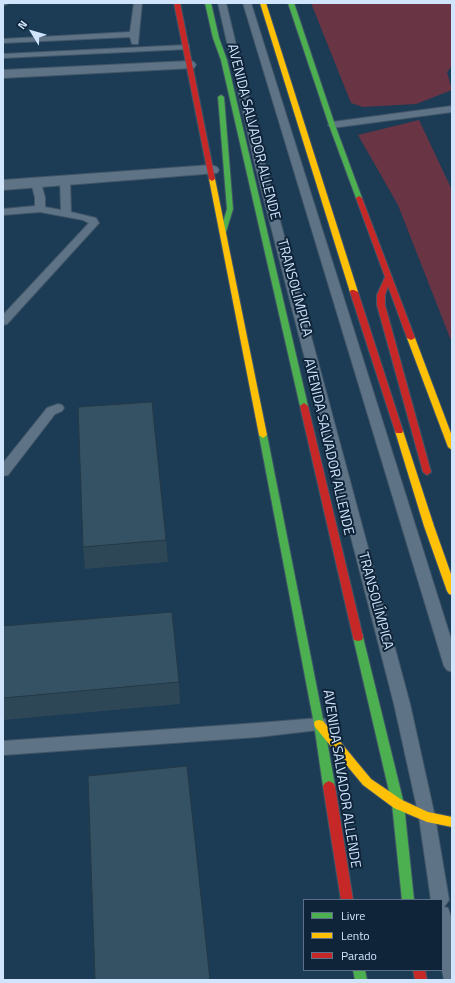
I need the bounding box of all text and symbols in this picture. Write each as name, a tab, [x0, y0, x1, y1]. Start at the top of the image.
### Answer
north arrow	[12, 12, 52, 52]
text: N	[14, 17, 31, 33]
street label: AVENIDA SALVADOR ALLENDE	[223, 42, 283, 222]
street label: TRANSOLÍMPICA	[273, 237, 315, 339]
street label: AVENIDA SALVADOR ALLENDE	[300, 357, 356, 537]
street label: TRANSOLÍMPICA	[354, 550, 396, 652]
street label: AVENIDA SALVADOR ALLENDE	[319, 689, 363, 869]
legend	[303, 899, 443, 971]
text: Livre	[341, 906, 365, 925]
text: Lento	[341, 926, 370, 945]
text: Parado	[341, 946, 377, 965]

